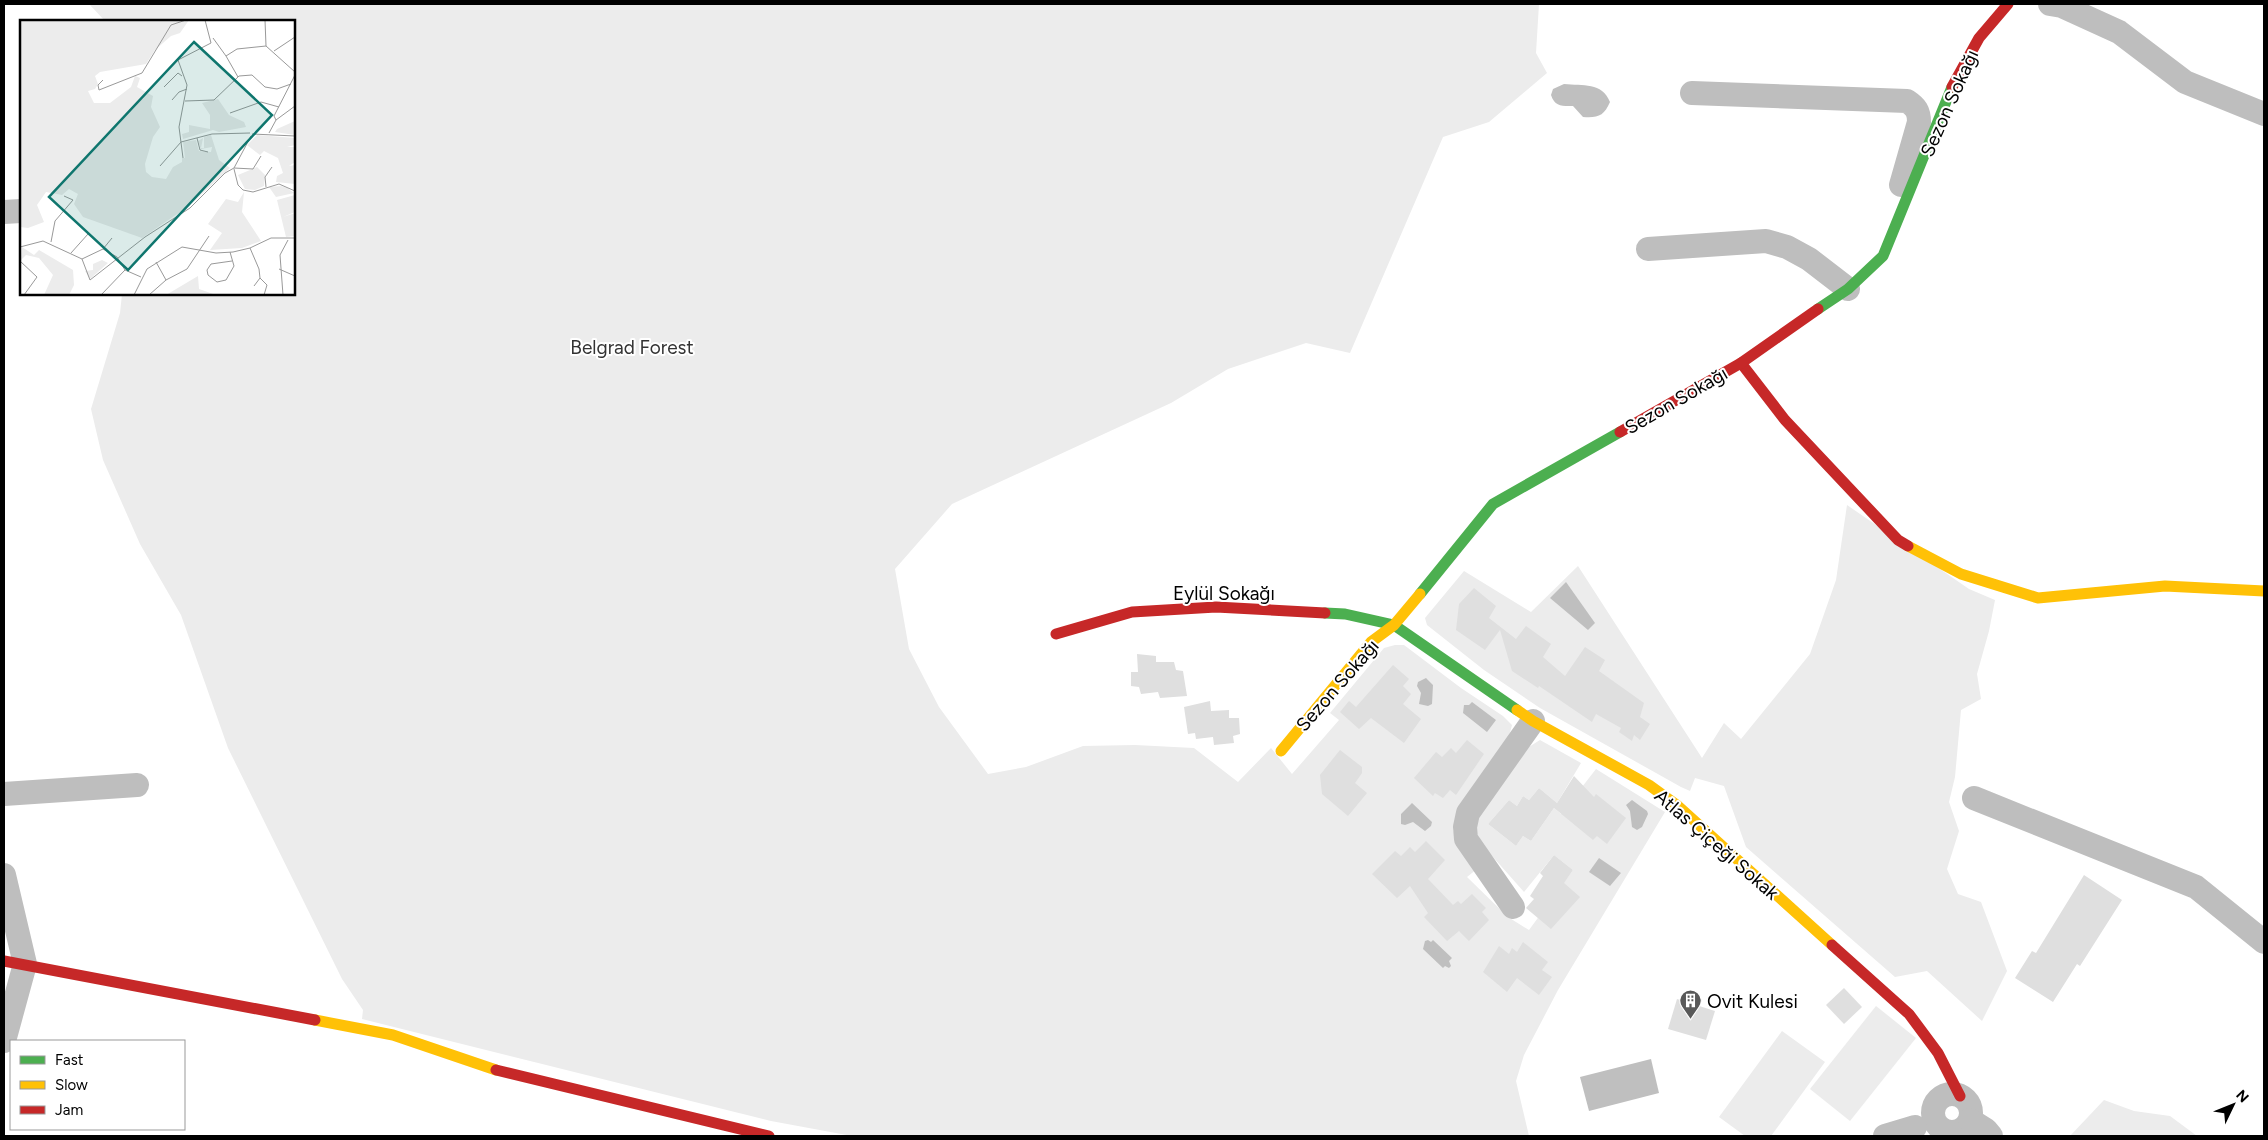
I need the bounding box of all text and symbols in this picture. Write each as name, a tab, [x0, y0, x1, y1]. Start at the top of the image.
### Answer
inset map	[20, 20, 295, 295]
street label: Sezon Sokağı	[1916, 46, 1983, 160]
park label: Belgrad Forest	[570, 336, 694, 359]
street label: Sezon Sokağı	[1621, 362, 1732, 439]
street label: Eylül Sokağı	[1173, 582, 1275, 605]
street label: Sezon Sokağı	[1291, 635, 1384, 736]
street label: Atlas Çiçeği Sokak	[1650, 784, 1784, 905]
building icon: Ovit Kulesi	[1679, 989, 1703, 1020]
place label: Ovit Kulesi	[1707, 990, 1798, 1013]
legend	[10, 1040, 185, 1130]
text: Fast	[55, 1051, 84, 1069]
text: Slow	[55, 1076, 88, 1094]
north arrow	[2208, 1080, 2258, 1130]
text: N	[2232, 1087, 2252, 1106]
text: Jam	[55, 1101, 83, 1119]

